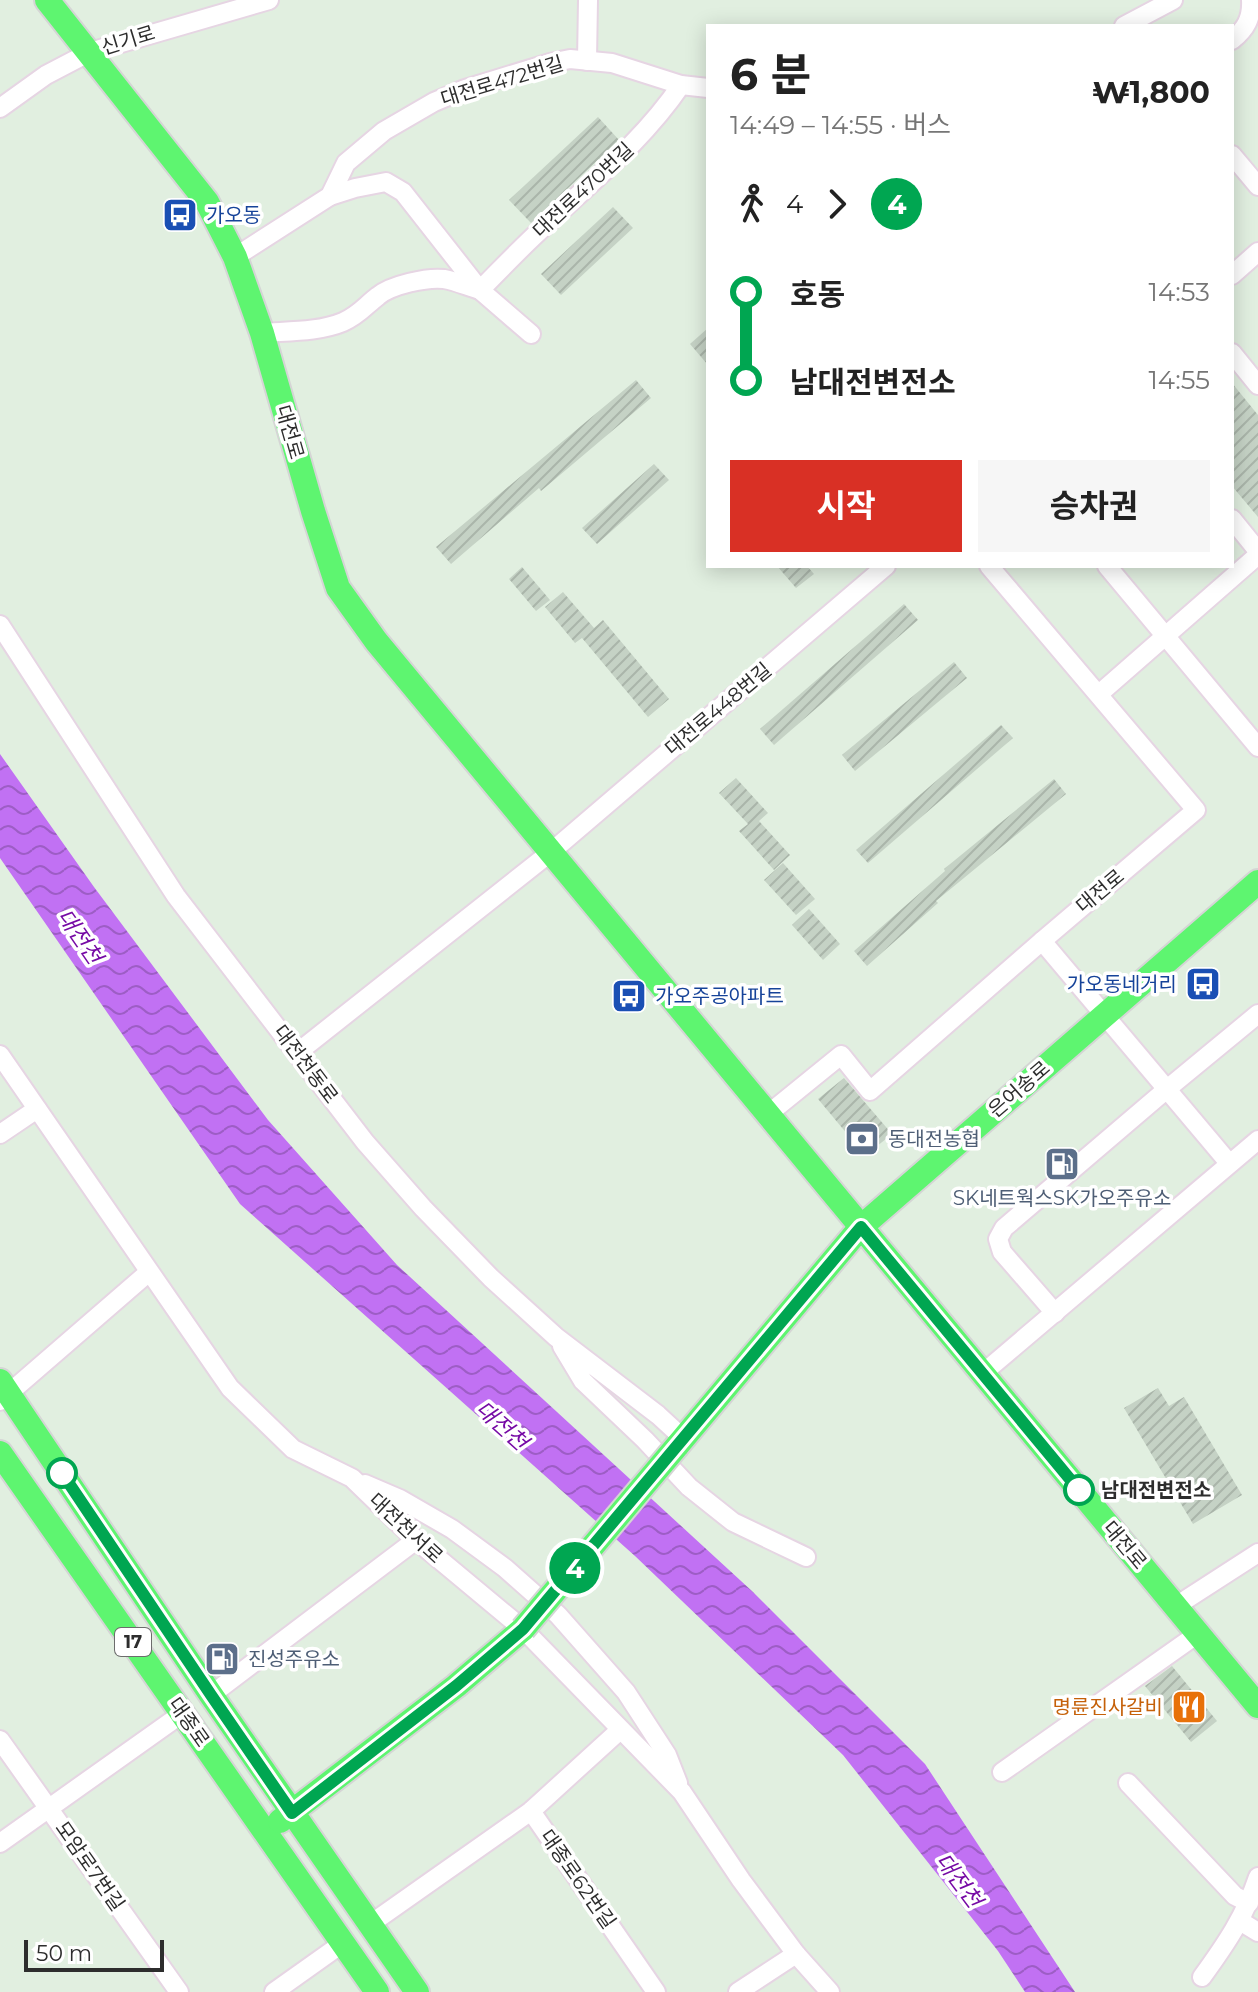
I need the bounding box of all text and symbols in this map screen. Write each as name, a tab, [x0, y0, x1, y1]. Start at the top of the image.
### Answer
street label: 신기로	[98, 20, 158, 60]
text: 6 분	[730, 47, 811, 101]
street label: 대전로472번길	[438, 51, 566, 111]
text: ₩1,800	[1092, 74, 1210, 111]
text: 14:49 – 14:55 · 버스	[730, 109, 951, 141]
street label: 대전로470번길	[528, 137, 638, 243]
icon: walk	[730, 182, 774, 226]
icon: forward	[815, 182, 859, 226]
text: 4	[887, 187, 906, 221]
text: 4	[786, 188, 803, 220]
bus stop icon: 가오동	[161, 196, 199, 234]
place label: 가오동	[206, 203, 261, 227]
text: 호동	[790, 276, 845, 313]
text: 14:53	[1149, 276, 1210, 308]
text: 남대전변전소	[790, 364, 956, 401]
text: 14:55	[1148, 364, 1210, 396]
street label: 대전로	[271, 402, 309, 462]
button: 시작	[730, 460, 962, 552]
button: 승차권	[978, 460, 1210, 552]
street label: 대전로448번길	[660, 658, 776, 760]
street label: 대전로	[1071, 864, 1129, 918]
water label: 대전천	[51, 904, 110, 971]
bus stop icon: 가오동네거리	[1184, 965, 1222, 1003]
place label: 가오동네거리	[1067, 972, 1177, 996]
bus stop icon: 가오주공아파트	[610, 977, 648, 1015]
place label: 가오주공아파트	[655, 984, 784, 1008]
street label: 대전천동로	[269, 1020, 343, 1108]
street label: 은어송로	[983, 1056, 1055, 1122]
bank icon: 동대전농협	[843, 1120, 881, 1158]
place label: 동대전농협	[888, 1127, 980, 1151]
fuel station icon: SK네트웍스SK가오주유소	[1043, 1145, 1081, 1183]
place label: SK네트웍스SK가오주유소	[953, 1186, 1171, 1210]
water label: 대전천	[470, 1395, 535, 1458]
unlabelled marker	[47, 1458, 77, 1488]
marker: 남대전변전소	[1064, 1475, 1094, 1505]
place label: 남대전변전소	[1101, 1478, 1211, 1502]
street label: 대전천서로	[364, 1488, 448, 1568]
street label: 대전로	[1098, 1516, 1152, 1574]
line badge: 4	[549, 1542, 601, 1594]
text: 4	[565, 1551, 585, 1585]
road number: 17	[115, 1628, 151, 1656]
fuel station icon: 진성주유소	[203, 1640, 241, 1678]
place label: 진성주유소	[248, 1647, 340, 1671]
restaurant icon: 명륜진사갈비	[1170, 1688, 1208, 1726]
street label: 대종로	[163, 1693, 215, 1751]
place label: 명륜진사갈비	[1053, 1695, 1163, 1719]
street label: 모암로7번길	[50, 1817, 130, 1915]
street label: 대종로62번길	[535, 1825, 621, 1933]
water label: 대전천	[930, 1848, 989, 1915]
scale bar	[24, 1936, 164, 1972]
text: 50 m	[36, 1940, 92, 1967]

